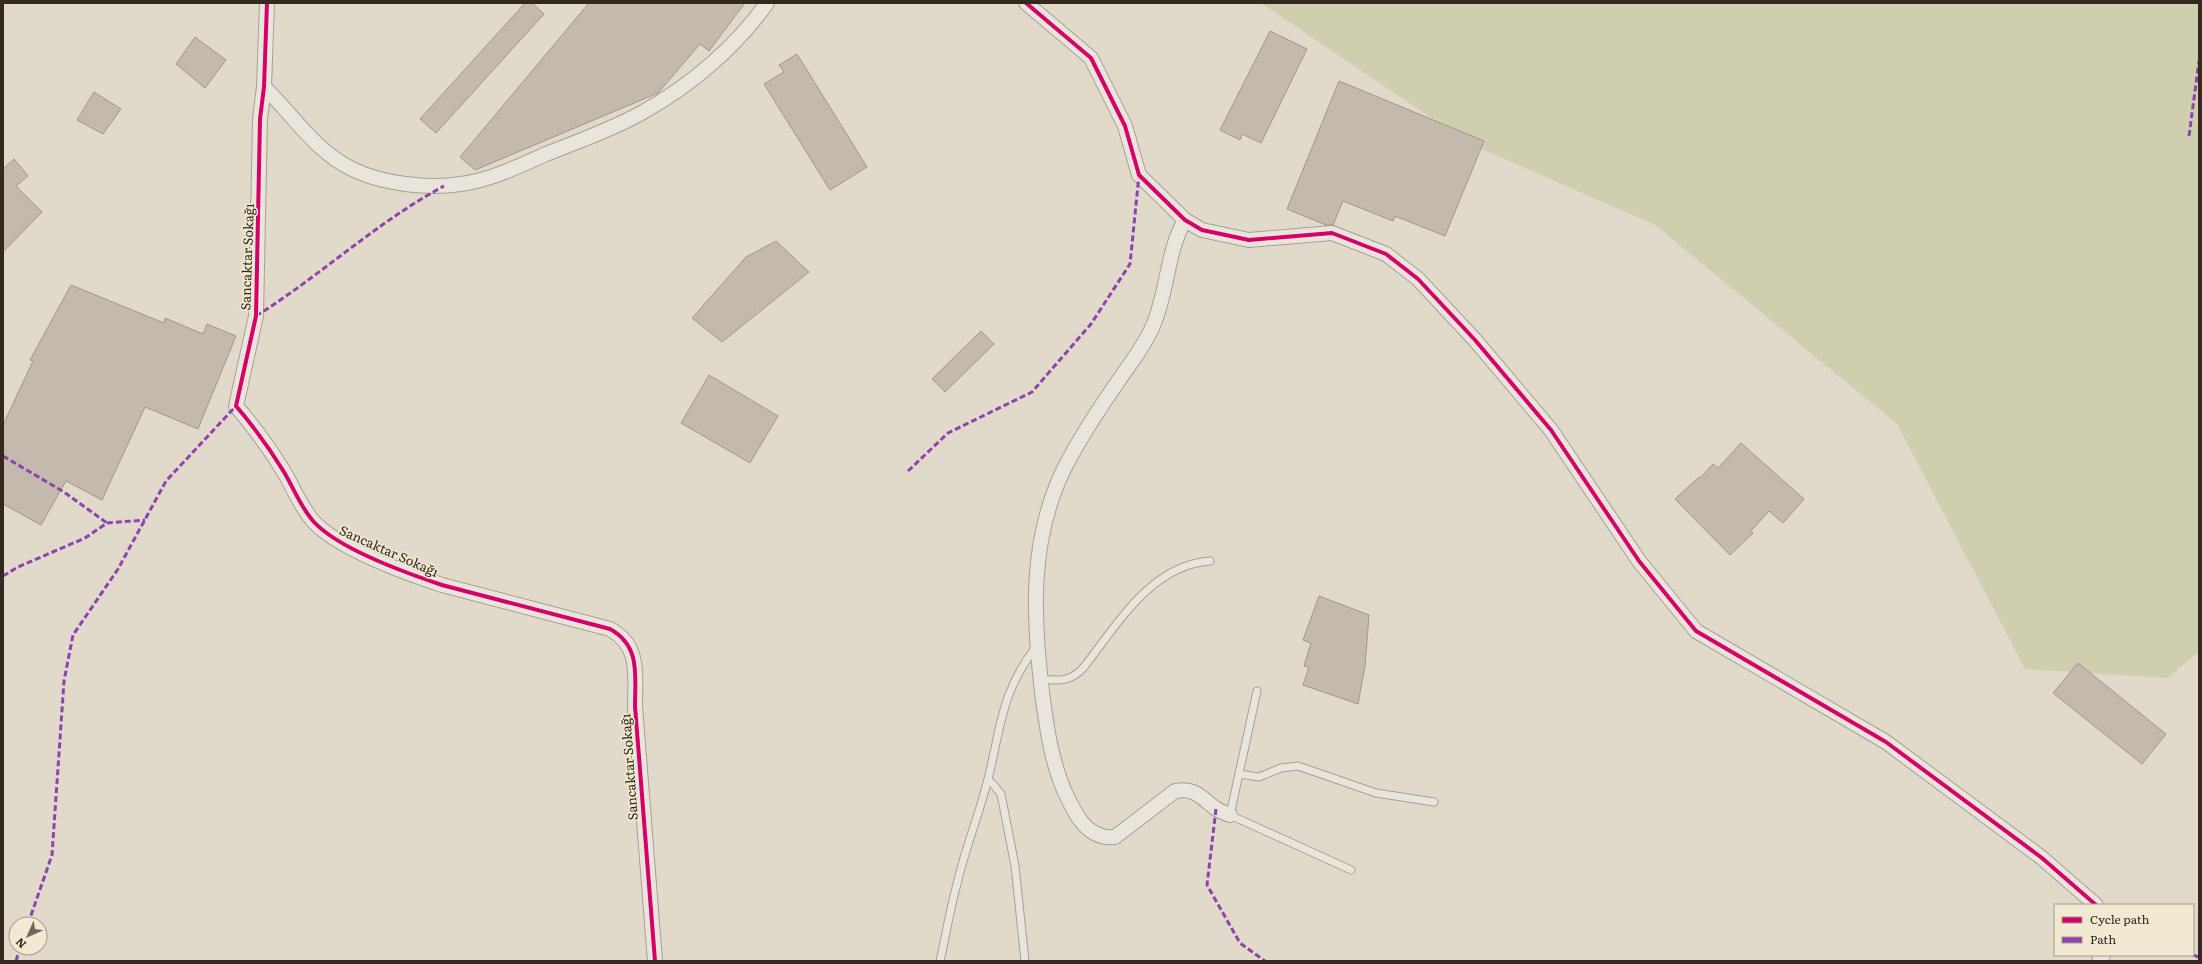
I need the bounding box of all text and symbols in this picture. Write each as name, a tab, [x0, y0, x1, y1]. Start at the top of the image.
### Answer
street label: Sancaktar Sokağı	[235, 203, 258, 311]
street label: Sancaktar Sokağı	[337, 520, 442, 581]
street label: Sancaktar Sokağı	[615, 712, 642, 821]
legend	[2054, 904, 2194, 956]
text: Cycle path	[2090, 910, 2150, 928]
north arrow	[8, 916, 48, 956]
text: Path	[2090, 930, 2116, 948]
text: N	[11, 935, 29, 953]

